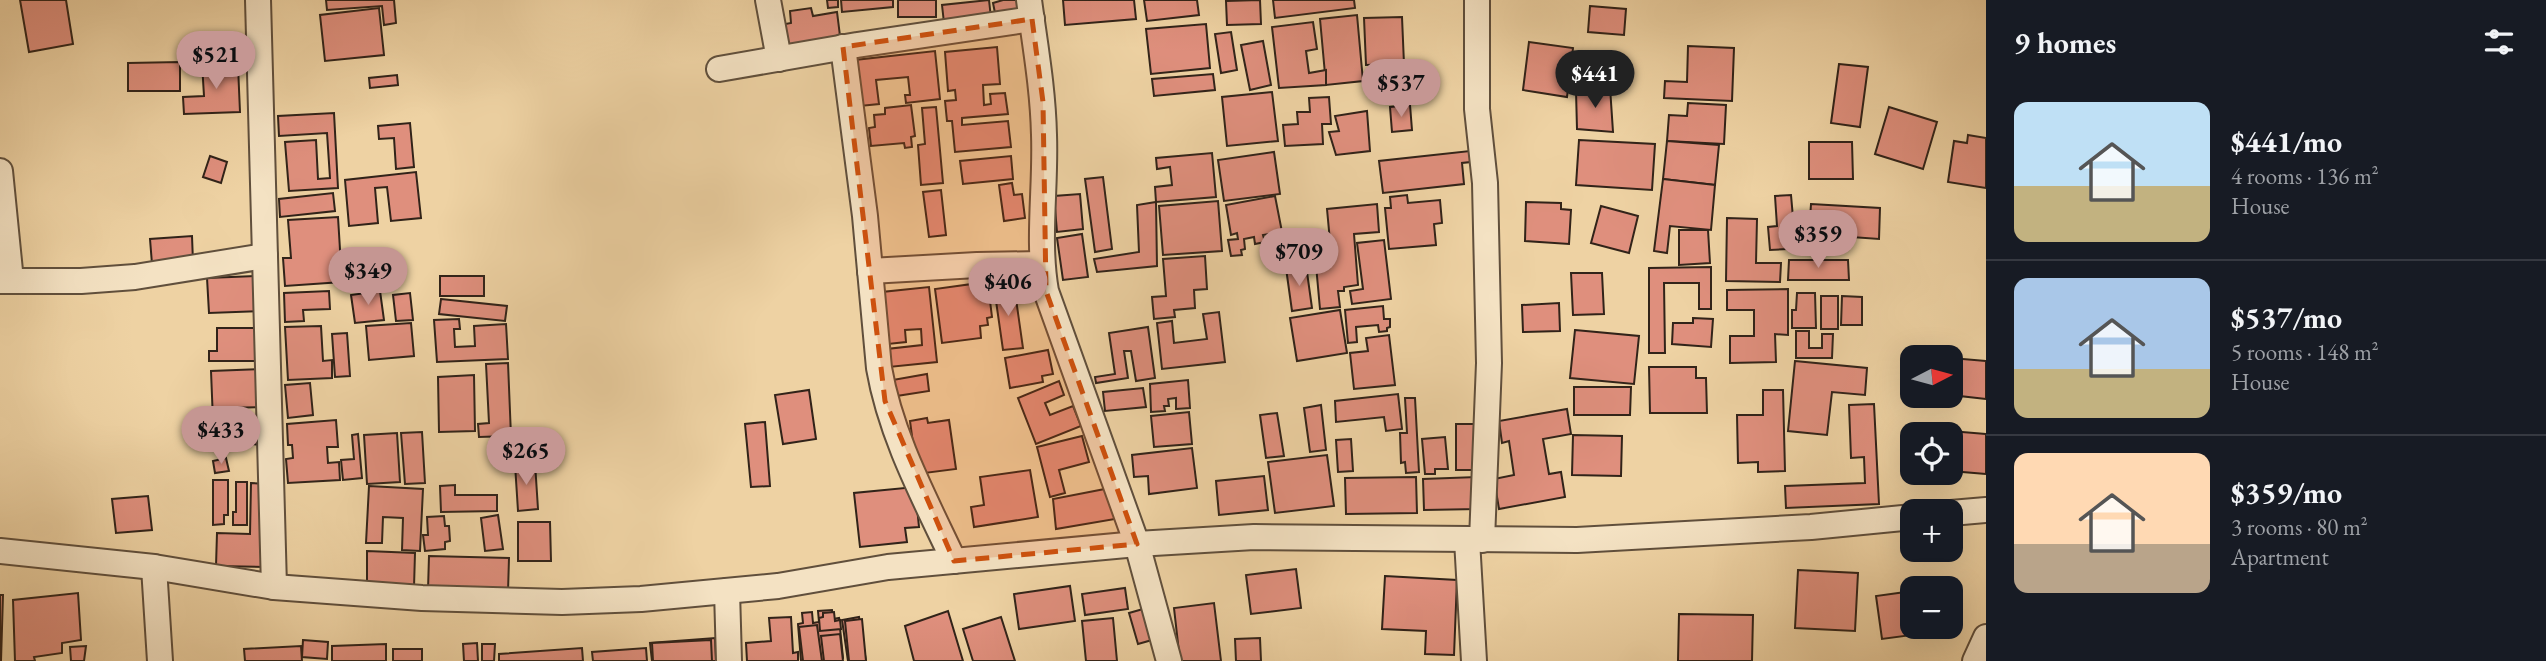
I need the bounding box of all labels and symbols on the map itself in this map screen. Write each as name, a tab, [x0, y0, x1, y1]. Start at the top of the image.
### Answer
pin: $521	[175, 32, 257, 91]
pin: $441	[1554, 50, 1636, 110]
pin: $537	[1360, 60, 1442, 119]
pin: $359	[1777, 210, 1859, 270]
pin: $709	[1258, 229, 1340, 288]
pin: $349	[327, 247, 409, 307]
pin: $406	[967, 258, 1049, 318]
north arrow	[1900, 345, 1964, 408]
pin: $433	[180, 406, 262, 466]
pin: $265	[485, 428, 567, 487]

